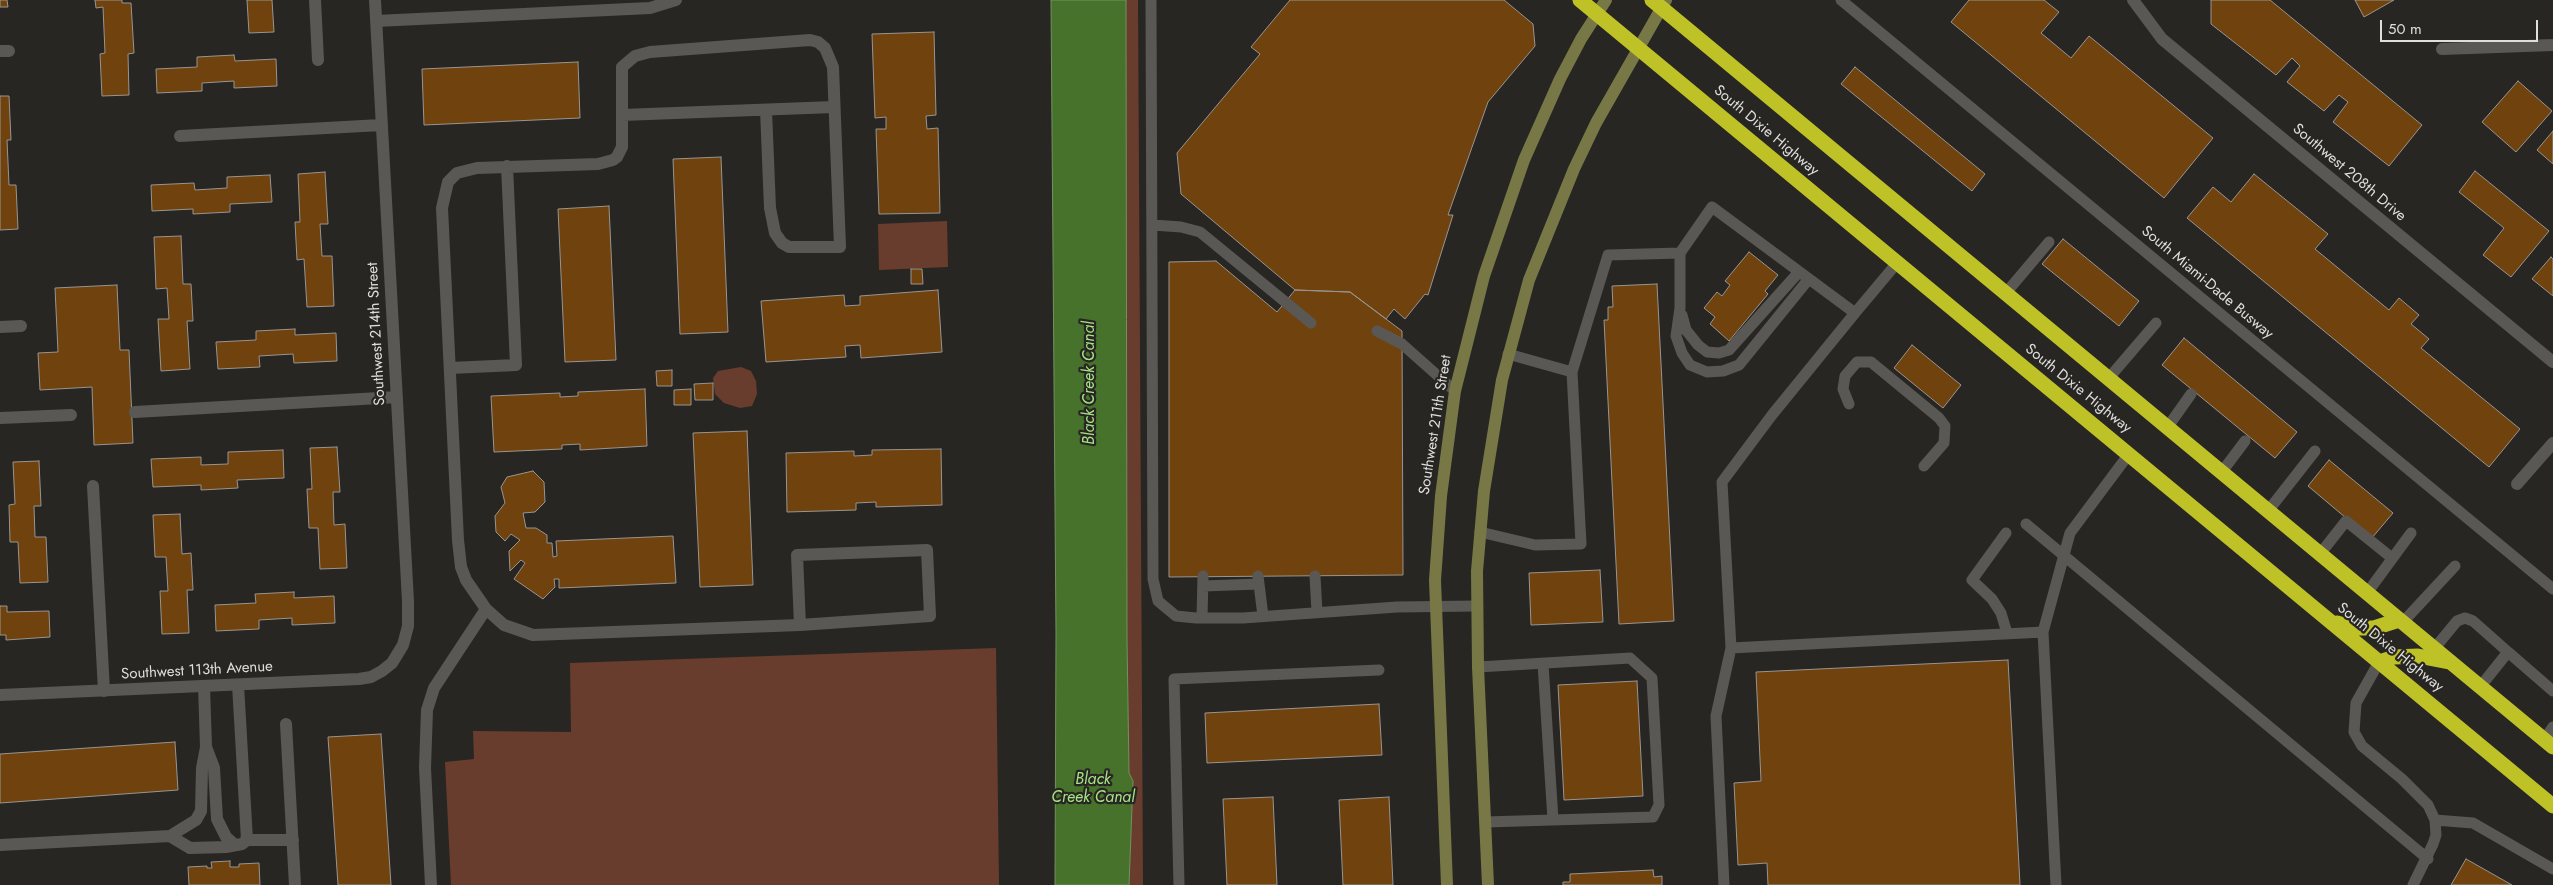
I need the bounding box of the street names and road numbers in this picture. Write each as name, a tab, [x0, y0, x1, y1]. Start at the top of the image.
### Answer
street label: South Dixie Highway	[1710, 82, 1822, 180]
street label: Southwest 208th Drive	[2289, 120, 2409, 226]
street label: South Miami-Dade Busway	[2137, 223, 2277, 343]
street label: Southwest 214th Street	[364, 262, 390, 406]
street label: South Dixie Highway	[2021, 341, 2135, 437]
street label: Southwest 211th Street	[1416, 354, 1456, 496]
street label: South Dixie Highway	[2333, 600, 2447, 696]
street label: Southwest 113th Avenue	[121, 658, 273, 684]

